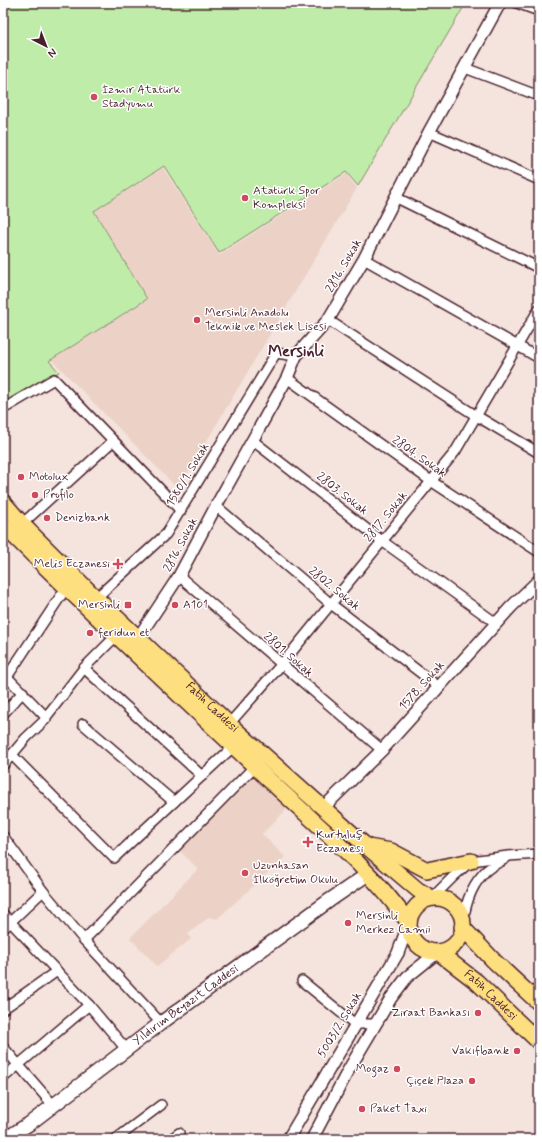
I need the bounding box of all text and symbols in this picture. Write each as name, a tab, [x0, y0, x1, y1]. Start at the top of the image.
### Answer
north arrow	[26, 26, 66, 66]
text: N	[45, 45, 59, 60]
place label: İzmir Atatürk Stadyumu	[102, 82, 181, 112]
marker: İzmir Atatürk Stadyumu	[89, 92, 99, 102]
place label: Atatürk Spor Kompleksi	[253, 183, 320, 213]
marker: Atatürk Spor Kompleksi	[240, 193, 250, 203]
street label: 2816. Sokak	[322, 236, 366, 296]
place label: Mersinli Anadolu Teknik ve Meslek Lisesi	[205, 305, 327, 335]
marker: Mersinli Anadolu Teknik ve Meslek Lisesi	[192, 315, 202, 325]
district label: Mersinli	[268, 341, 325, 362]
street label: 2804. Sokak	[389, 432, 449, 482]
street label: 1580/1. Sokak	[163, 440, 213, 510]
place label: Motolux	[29, 469, 69, 485]
street label: 2803. Sokak	[313, 469, 371, 519]
marker: Motolux	[16, 472, 26, 482]
place label: Profilo	[43, 487, 74, 503]
street label: 2817. Sokak	[361, 488, 411, 546]
marker: Profilo	[30, 490, 40, 500]
place label: Denizbank	[55, 510, 110, 526]
marker: Denizbank	[42, 513, 52, 523]
street label: 2816. Sokak	[160, 515, 202, 575]
place label: Melis Eczanesi	[34, 556, 110, 572]
marker: Melis Eczanesi	[113, 559, 123, 569]
street label: 2802. Sokak	[305, 563, 363, 615]
place label: Mersinli	[78, 597, 120, 613]
place label: A101	[183, 597, 208, 613]
marker: Mersinli	[123, 600, 133, 610]
marker: A101	[170, 600, 180, 610]
place label: feridun et	[98, 625, 150, 641]
marker: feridun et	[85, 628, 95, 638]
street label: 2801. Sokak	[260, 629, 316, 681]
street label: 1578. Sokak	[396, 658, 448, 714]
street label: Fatih Caddesi	[182, 679, 242, 737]
place label: Kurtuluş Eczanesi	[316, 827, 364, 857]
marker: Kurtuluş Eczanesi	[303, 837, 313, 847]
place label: Uzunhasan İlköğretim Okulu	[253, 858, 339, 888]
marker: Uzunhasan İlköğretim Okulu	[240, 868, 250, 878]
place label: Mersinli Merkez Camii	[356, 908, 431, 938]
marker: Mersinli Merkez Camii	[343, 918, 353, 928]
street label: Yıldırım Beyazıt Caddesi	[130, 961, 242, 1050]
street label: Fatih Caddesi	[460, 967, 520, 1024]
street label: 5003/2. Sokak	[314, 989, 366, 1061]
place label: Ziraat Bankası	[391, 1005, 470, 1021]
marker: Ziraat Bankası	[473, 1008, 483, 1018]
place label: Vakıfbank	[452, 1043, 509, 1059]
marker: Vakıfbank	[512, 1046, 522, 1056]
place label: Mogaz	[356, 1061, 389, 1078]
marker: Mogaz	[392, 1064, 402, 1074]
place label: Çiçek Plaza	[406, 1073, 464, 1089]
marker: Çiçek Plaza	[467, 1076, 477, 1086]
place label: Paket Taxi	[370, 1101, 427, 1117]
marker: Paket Taxi	[357, 1104, 367, 1114]

